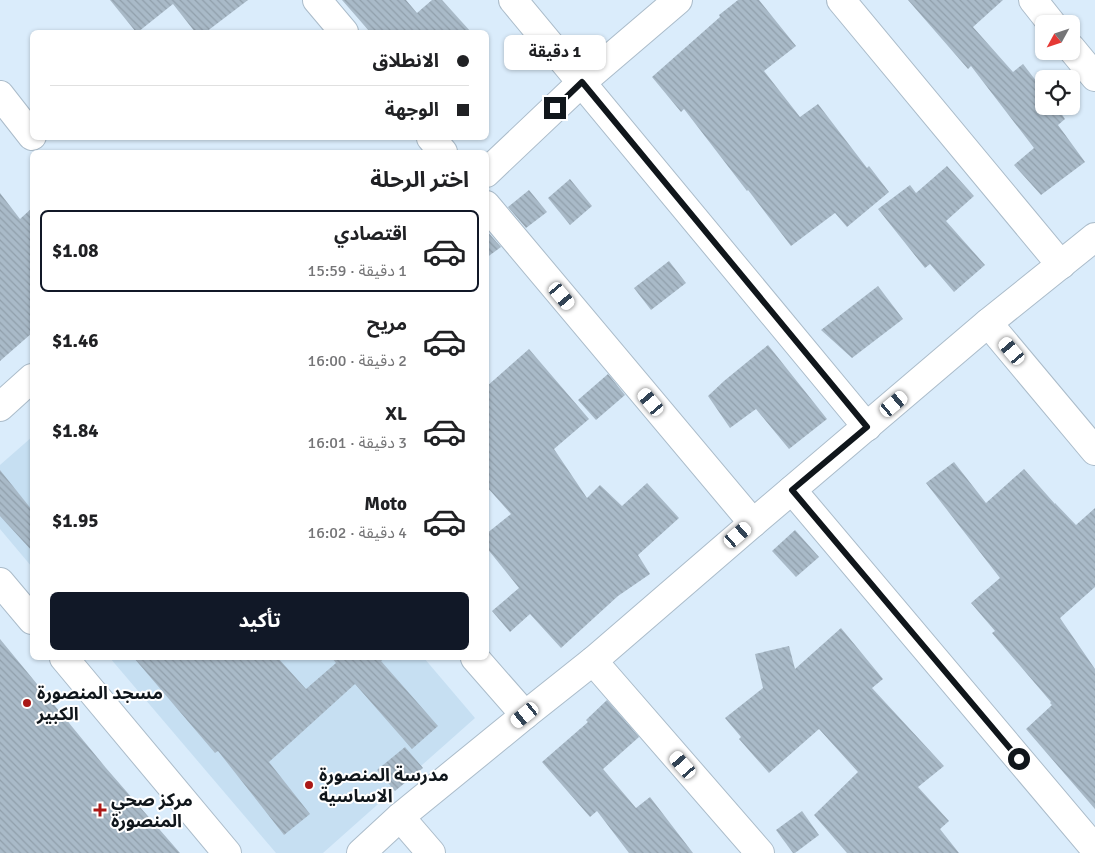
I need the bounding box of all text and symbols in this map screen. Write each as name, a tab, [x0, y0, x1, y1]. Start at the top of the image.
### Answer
north arrow	[1035, 15, 1080, 60]
map controls	[1035, 15, 1080, 115]
callout: 1 دقيقة	[504, 36, 606, 70]
text: 1 دقيقة	[529, 42, 581, 62]
text: الانطلاق	[373, 49, 439, 73]
button: locate	[1035, 70, 1080, 115]
route end	[544, 97, 566, 119]
text: الوجهة	[385, 98, 439, 122]
text: اختر الرحلة	[370, 166, 469, 193]
text: اقتصادي	[334, 222, 407, 246]
icon: car	[422, 229, 467, 274]
text: $1.08	[52, 239, 98, 263]
text: 1 دقيقة · 15:59	[308, 261, 407, 281]
car	[546, 280, 577, 312]
text: مريح	[367, 312, 407, 336]
icon: car	[422, 319, 467, 364]
text: $1.46	[52, 329, 98, 353]
car	[996, 335, 1027, 367]
text: 2 دقيقة · 16:00	[308, 351, 407, 371]
car	[635, 386, 666, 418]
car	[877, 389, 910, 419]
text: XL	[385, 402, 407, 426]
icon: car	[422, 409, 467, 454]
text: $1.84	[52, 419, 98, 443]
text: 3 دقيقة · 16:01	[308, 433, 407, 453]
text: Moto	[364, 492, 407, 516]
icon: car	[422, 499, 467, 544]
text: $1.95	[52, 509, 98, 533]
car	[721, 519, 754, 551]
text: 4 دقيقة · 16:02	[308, 523, 407, 543]
button: تأكيد	[50, 592, 469, 650]
place label: مسجد المنصورة الكبير	[36, 682, 163, 725]
marker: مسجد المنصورة الكبير	[21, 697, 33, 709]
car	[508, 700, 541, 730]
route start	[1008, 748, 1030, 770]
car	[667, 749, 698, 781]
place label: مدرسة المنصورة الاساسية	[319, 764, 449, 807]
marker: مدرسة المنصورة الاساسية	[303, 779, 315, 791]
place label: مركز صحي المنصورة	[111, 789, 193, 832]
marker: مركز صحي المنصورة	[93, 803, 107, 817]

